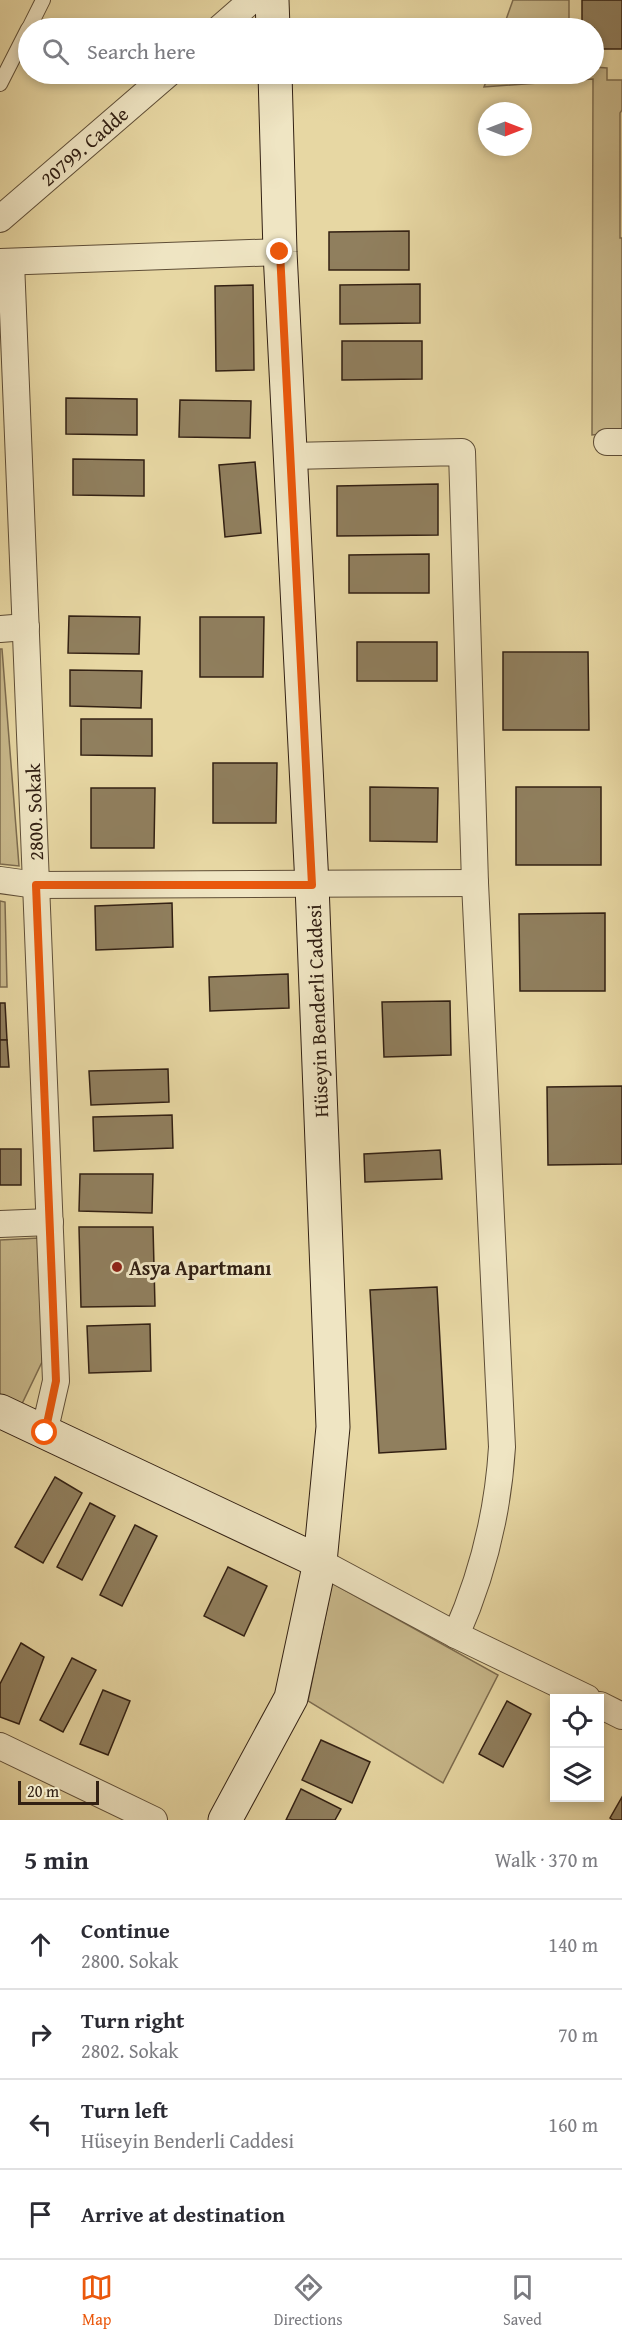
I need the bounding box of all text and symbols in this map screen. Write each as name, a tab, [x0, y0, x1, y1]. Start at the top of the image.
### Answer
search box	[18, 18, 604, 84]
icon: search	[39, 35, 72, 68]
text: Search here	[87, 35, 196, 67]
street label: 20799. Cadde	[34, 99, 134, 193]
north arrow	[478, 102, 532, 156]
route end	[266, 238, 292, 264]
street label: 2800. Sokak	[18, 762, 50, 861]
street label: Hüseyin Benderli Caddesi	[299, 904, 335, 1118]
place label: Asya Apartmanı	[129, 1253, 272, 1282]
marker: Asya Apartmanı	[110, 1260, 124, 1274]
route start	[31, 1419, 57, 1445]
map controls	[550, 1694, 604, 1802]
button: locate	[550, 1694, 604, 1748]
button: layers	[550, 1748, 604, 1802]
scale bar	[18, 1778, 99, 1806]
text: 20 m	[27, 1779, 59, 1803]
text: 5 min	[24, 1840, 89, 1879]
text: Walk · 370 m	[495, 1845, 598, 1874]
text: Continue	[81, 1914, 170, 1946]
icon: ahead	[24, 1928, 57, 1961]
text: 140 m	[548, 1930, 598, 1959]
text: 2800. Sokak	[81, 1946, 179, 1975]
text: Turn right	[81, 2004, 184, 2036]
icon: right	[24, 2018, 57, 2051]
text: 70 m	[558, 2020, 598, 2049]
text: 2802. Sokak	[81, 2036, 179, 2065]
text: Turn left	[81, 2094, 168, 2126]
icon: left	[24, 2108, 57, 2141]
text: 160 m	[548, 2110, 598, 2139]
text: Hüseyin Benderli Caddesi	[81, 2126, 294, 2155]
icon: arrive	[24, 2198, 57, 2231]
text: Arrive at destination	[81, 2198, 285, 2230]
tab: Map	[80, 2271, 113, 2331]
tab: Directions	[274, 2271, 343, 2331]
tab: Saved	[503, 2271, 542, 2331]

